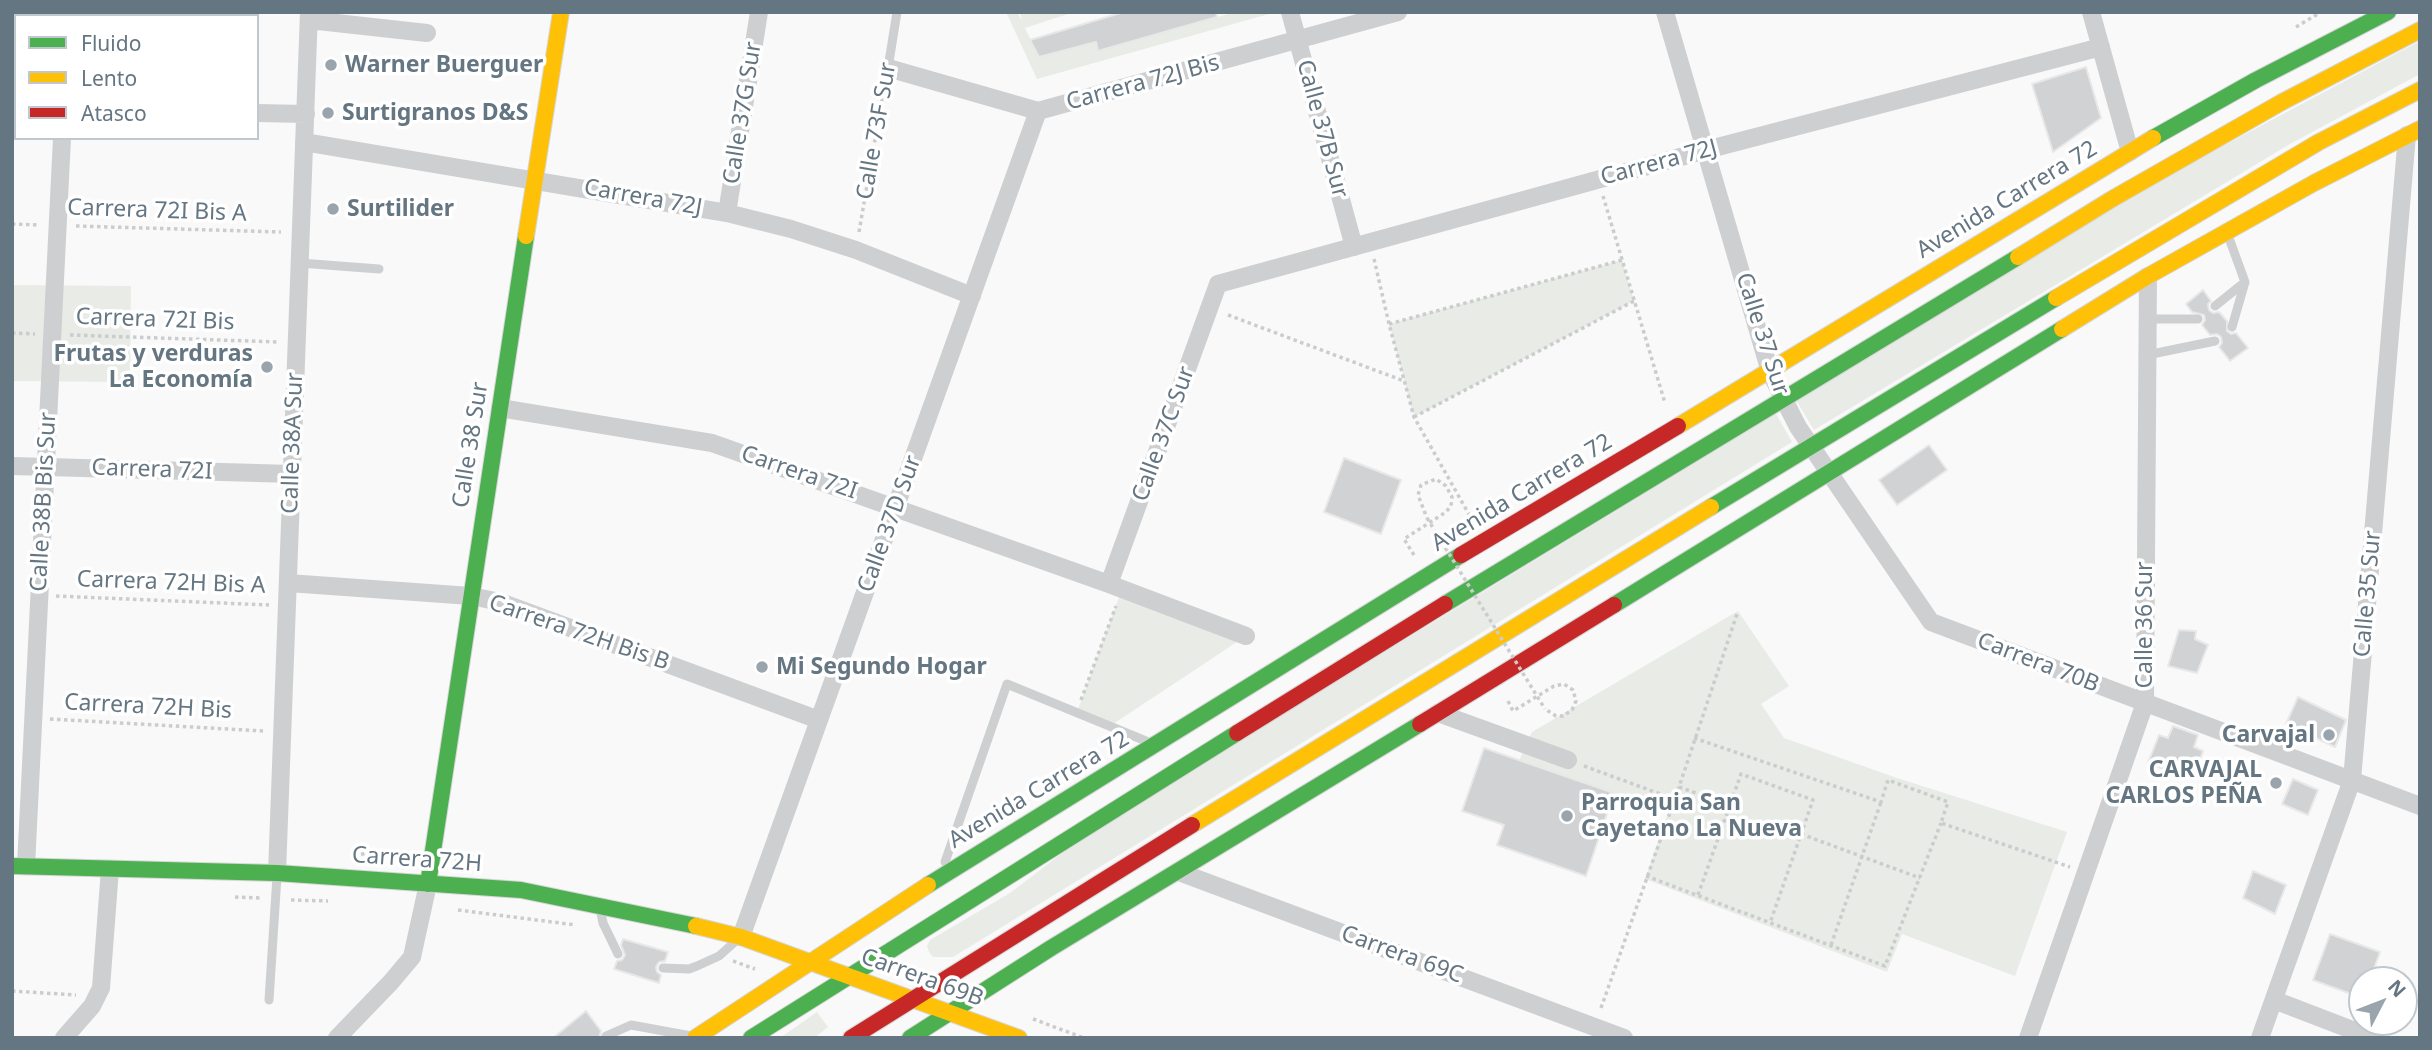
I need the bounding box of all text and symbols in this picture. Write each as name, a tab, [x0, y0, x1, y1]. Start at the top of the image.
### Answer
legend	[14, 14, 259, 140]
text: Fluido	[81, 29, 141, 57]
street label: Calle 37G Sur	[718, 40, 768, 186]
street label: Carrera 72J Bis	[1063, 49, 1223, 117]
place label: Warner Buerguer	[345, 51, 543, 79]
marker: Warner Buerguer	[323, 57, 339, 73]
street label: Calle 37B Sur	[1290, 57, 1354, 201]
street label: Calle 73F Sur	[851, 60, 903, 202]
text: Lento	[81, 64, 137, 92]
text: Atasco	[81, 99, 147, 127]
place label: Surtigranos D&S	[342, 99, 529, 127]
marker: Surtigranos D&S	[320, 105, 336, 121]
street label: Carrera 72J	[1598, 134, 1720, 192]
street label: Avenida Carrera 72	[1912, 135, 2102, 265]
street label: Carrera 72J	[582, 174, 704, 222]
street label: Carrera 72I Bis A	[67, 194, 247, 228]
place label: Surtilider	[347, 195, 454, 223]
marker: Surtilider	[325, 201, 341, 217]
street label: Calle 37 Sur	[1729, 269, 1795, 399]
street label: Carrera 72I Bis	[75, 303, 235, 337]
place label: Frutas y verduras La Economía	[53, 340, 253, 394]
marker: Frutas y verduras La Economía	[259, 359, 275, 375]
street label: Calle 37C Sur	[1127, 363, 1201, 505]
street label: Calle 38A Sur	[277, 372, 309, 514]
street label: Calle 38 Sur	[447, 380, 495, 510]
street label: Calle 38B Bis Sur	[26, 412, 62, 592]
street label: Avenida Carrera 72	[1427, 428, 1617, 558]
street label: Carrera 72I	[737, 440, 861, 506]
street label: Calle 37D Sur	[852, 452, 928, 596]
street label: Carrera 72I	[91, 454, 213, 486]
street label: Calle 35 Sur	[2349, 530, 2387, 658]
street label: Calle 36 Sur	[2131, 562, 2159, 688]
street label: Carrera 72H Bis A	[76, 566, 266, 600]
street label: Carrera 72H Bis B	[485, 589, 673, 677]
street label: Carrera 70B	[1973, 627, 2103, 699]
place label: Mi Segundo Hogar	[776, 653, 987, 681]
marker: Mi Segundo Hogar	[754, 659, 770, 675]
street label: Carrera 72H Bis	[63, 689, 233, 725]
place label: Carvajal	[2222, 721, 2315, 749]
street label: Avenida Carrera 72	[944, 725, 1134, 855]
marker: Carvajal	[2321, 727, 2337, 743]
place label: CARVAJAL CARLOS PEÑA	[2105, 756, 2262, 810]
marker: CARVAJAL CARLOS PEÑA	[2268, 775, 2284, 791]
place label: Parroquia San Cayetano La Nueva	[1581, 789, 1802, 843]
marker: Parroquia San Cayetano La Nueva	[1559, 808, 1575, 824]
street label: Carrera 72H	[351, 842, 483, 878]
street label: Carrera 69C	[1337, 920, 1467, 990]
street label: Carrera 69B	[857, 943, 987, 1013]
north arrow	[2348, 966, 2418, 1036]
text: N	[2382, 974, 2412, 1003]

